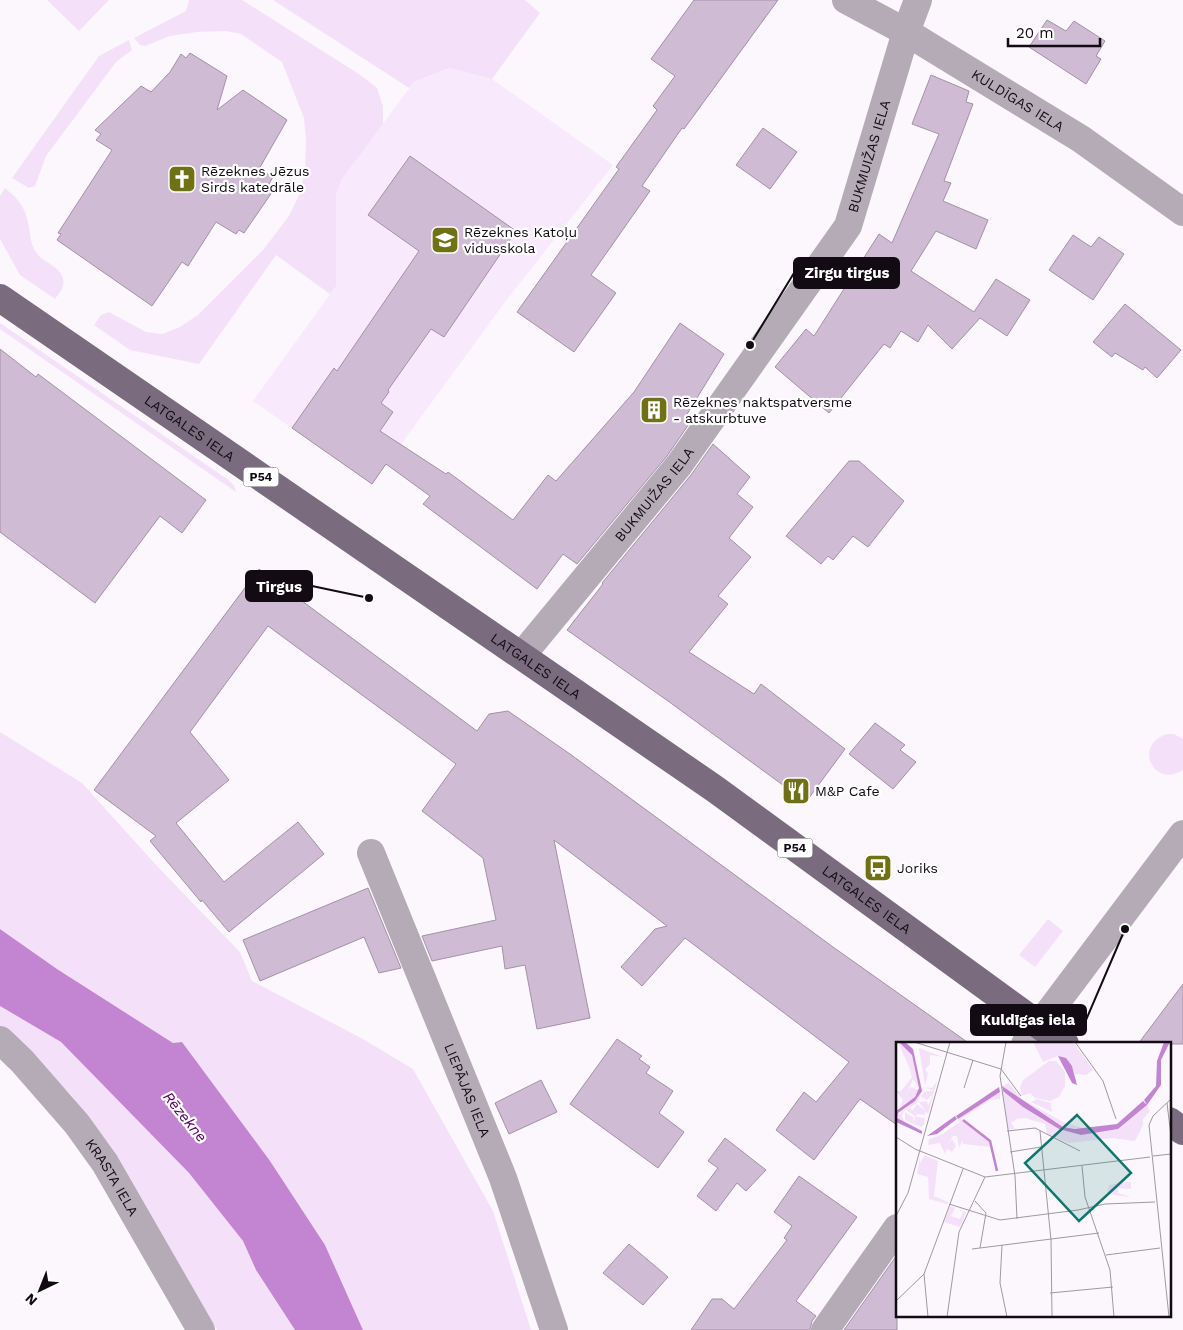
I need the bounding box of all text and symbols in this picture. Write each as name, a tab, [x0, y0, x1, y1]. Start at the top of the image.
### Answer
scale bar	[1008, 15, 1100, 47]
text: 20 m	[1016, 24, 1054, 42]
street label: KULDĪGAS IELA	[969, 66, 1067, 135]
street label: BUKMUIŽAS IELA	[844, 98, 893, 214]
place label: Rēzeknes Jēzus Sirds katedrāle	[201, 163, 309, 195]
church icon: Rēzeknes Jēzus Sirds katedrāle	[167, 164, 197, 194]
place label: Rēzeknes Katoļu vidusskola	[464, 224, 577, 256]
school or university icon: Rēzeknes Katoļu vidusskola	[430, 225, 460, 255]
callout: Zirgu tirgus	[794, 258, 899, 288]
text: Zirgu tirgus	[805, 264, 889, 282]
street label: LATGALES IELA	[142, 392, 238, 465]
place label: Rēzeknes naktspatversme - atskurbtuve	[673, 394, 852, 426]
building icon: Rēzeknes naktspatversme - atskurbtuve	[639, 395, 669, 425]
street label: BUKMUIŽAS IELA	[611, 444, 697, 545]
road number: P54	[244, 468, 278, 487]
callout: Tirgus	[246, 571, 312, 601]
text: Tirgus	[256, 578, 302, 596]
street label: LATGALES IELA	[488, 629, 584, 702]
restaurant icon: M&P Cafe	[781, 776, 811, 806]
place label: M&P Cafe	[815, 783, 880, 799]
road number: P54	[778, 838, 812, 858]
bus stop icon: Joriks	[863, 853, 893, 883]
place label: Joriks	[897, 860, 938, 876]
street label: LATGALES IELA	[819, 862, 914, 937]
callout: Kuldīgas iela	[971, 1005, 1086, 1035]
text: Kuldīgas iela	[981, 1011, 1075, 1029]
street label: LIEPĀJAS IELA	[441, 1041, 494, 1139]
inset map	[896, 1042, 1170, 1318]
water label: Rēzekne	[159, 1088, 211, 1146]
street label: KRASTA IELA	[82, 1136, 142, 1219]
north arrow	[15, 1265, 65, 1315]
text: N	[22, 1290, 40, 1309]

